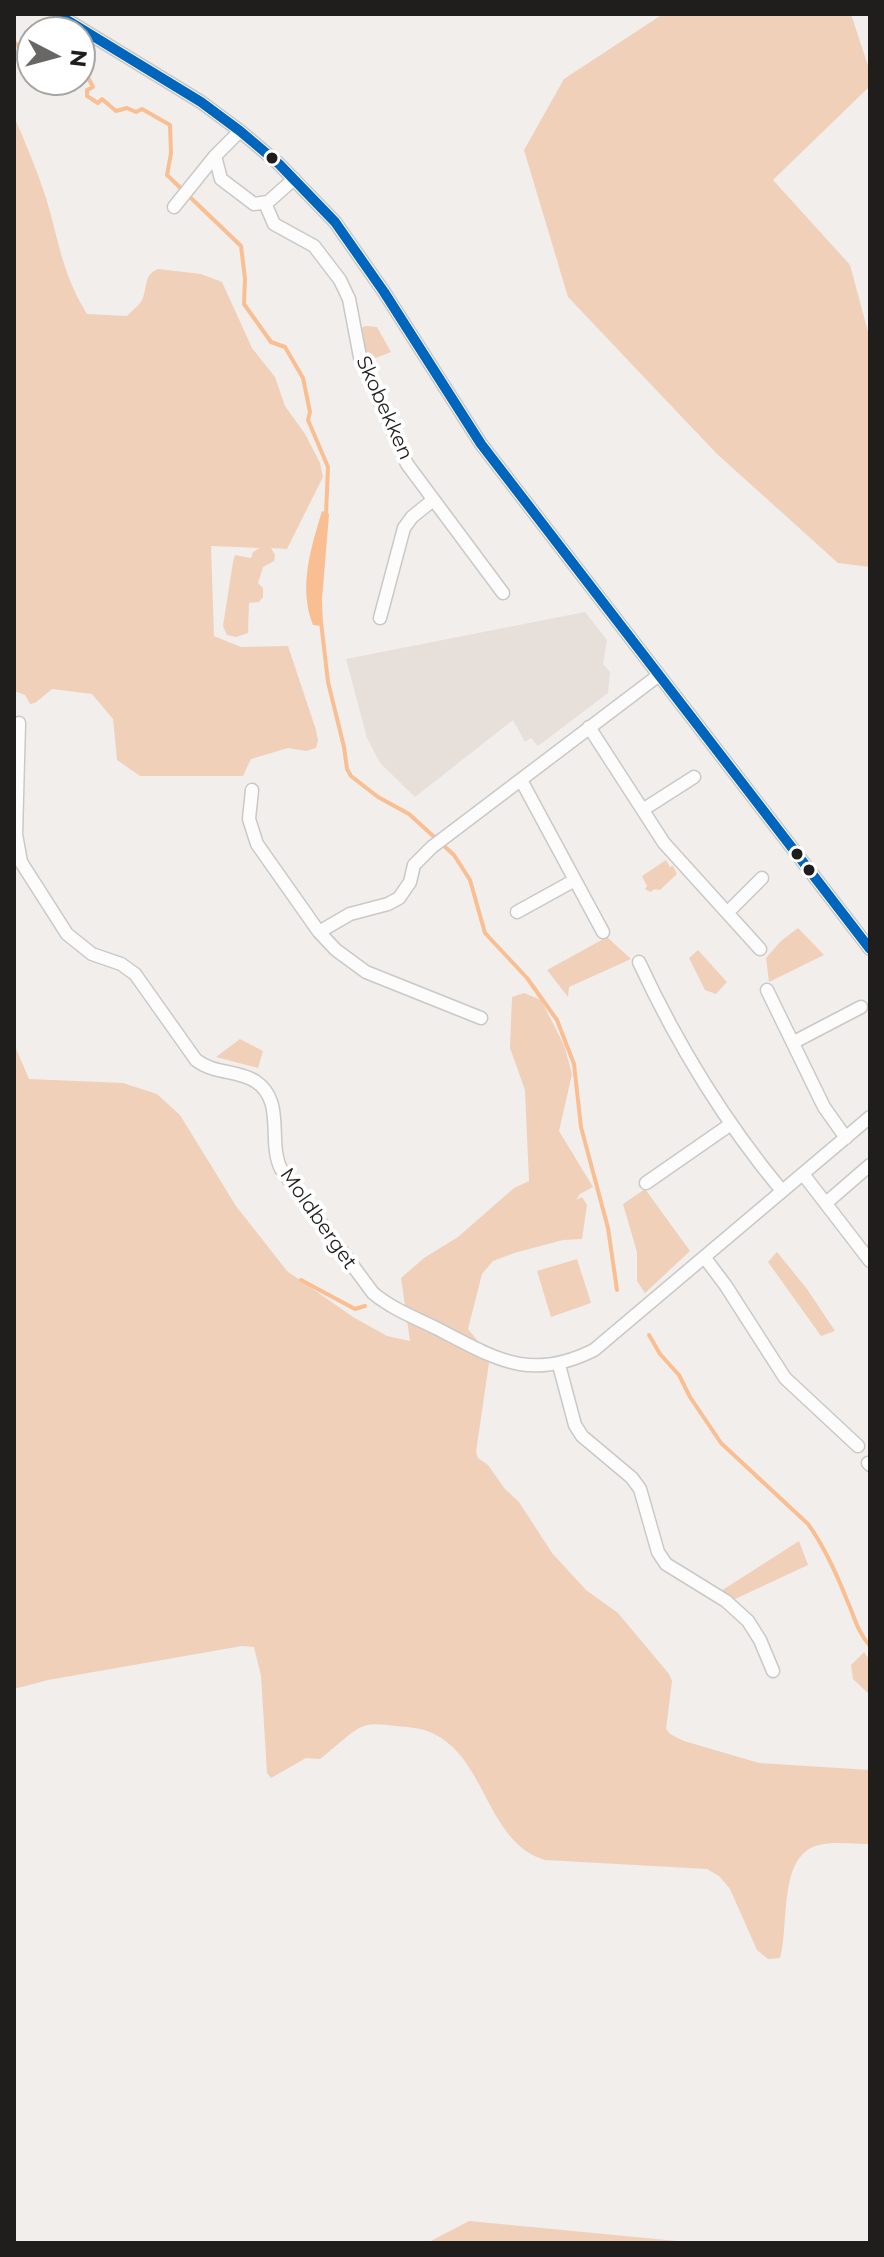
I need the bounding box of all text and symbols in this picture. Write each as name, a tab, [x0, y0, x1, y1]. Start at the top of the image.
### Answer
north arrow	[16, 16, 96, 96]
text: N	[64, 48, 93, 69]
unlabelled marker	[264, 150, 280, 166]
street label: Skobekken	[350, 352, 418, 464]
unlabelled marker	[789, 846, 805, 862]
unlabelled marker	[801, 862, 817, 878]
street label: Moldberget	[274, 1164, 362, 1274]

